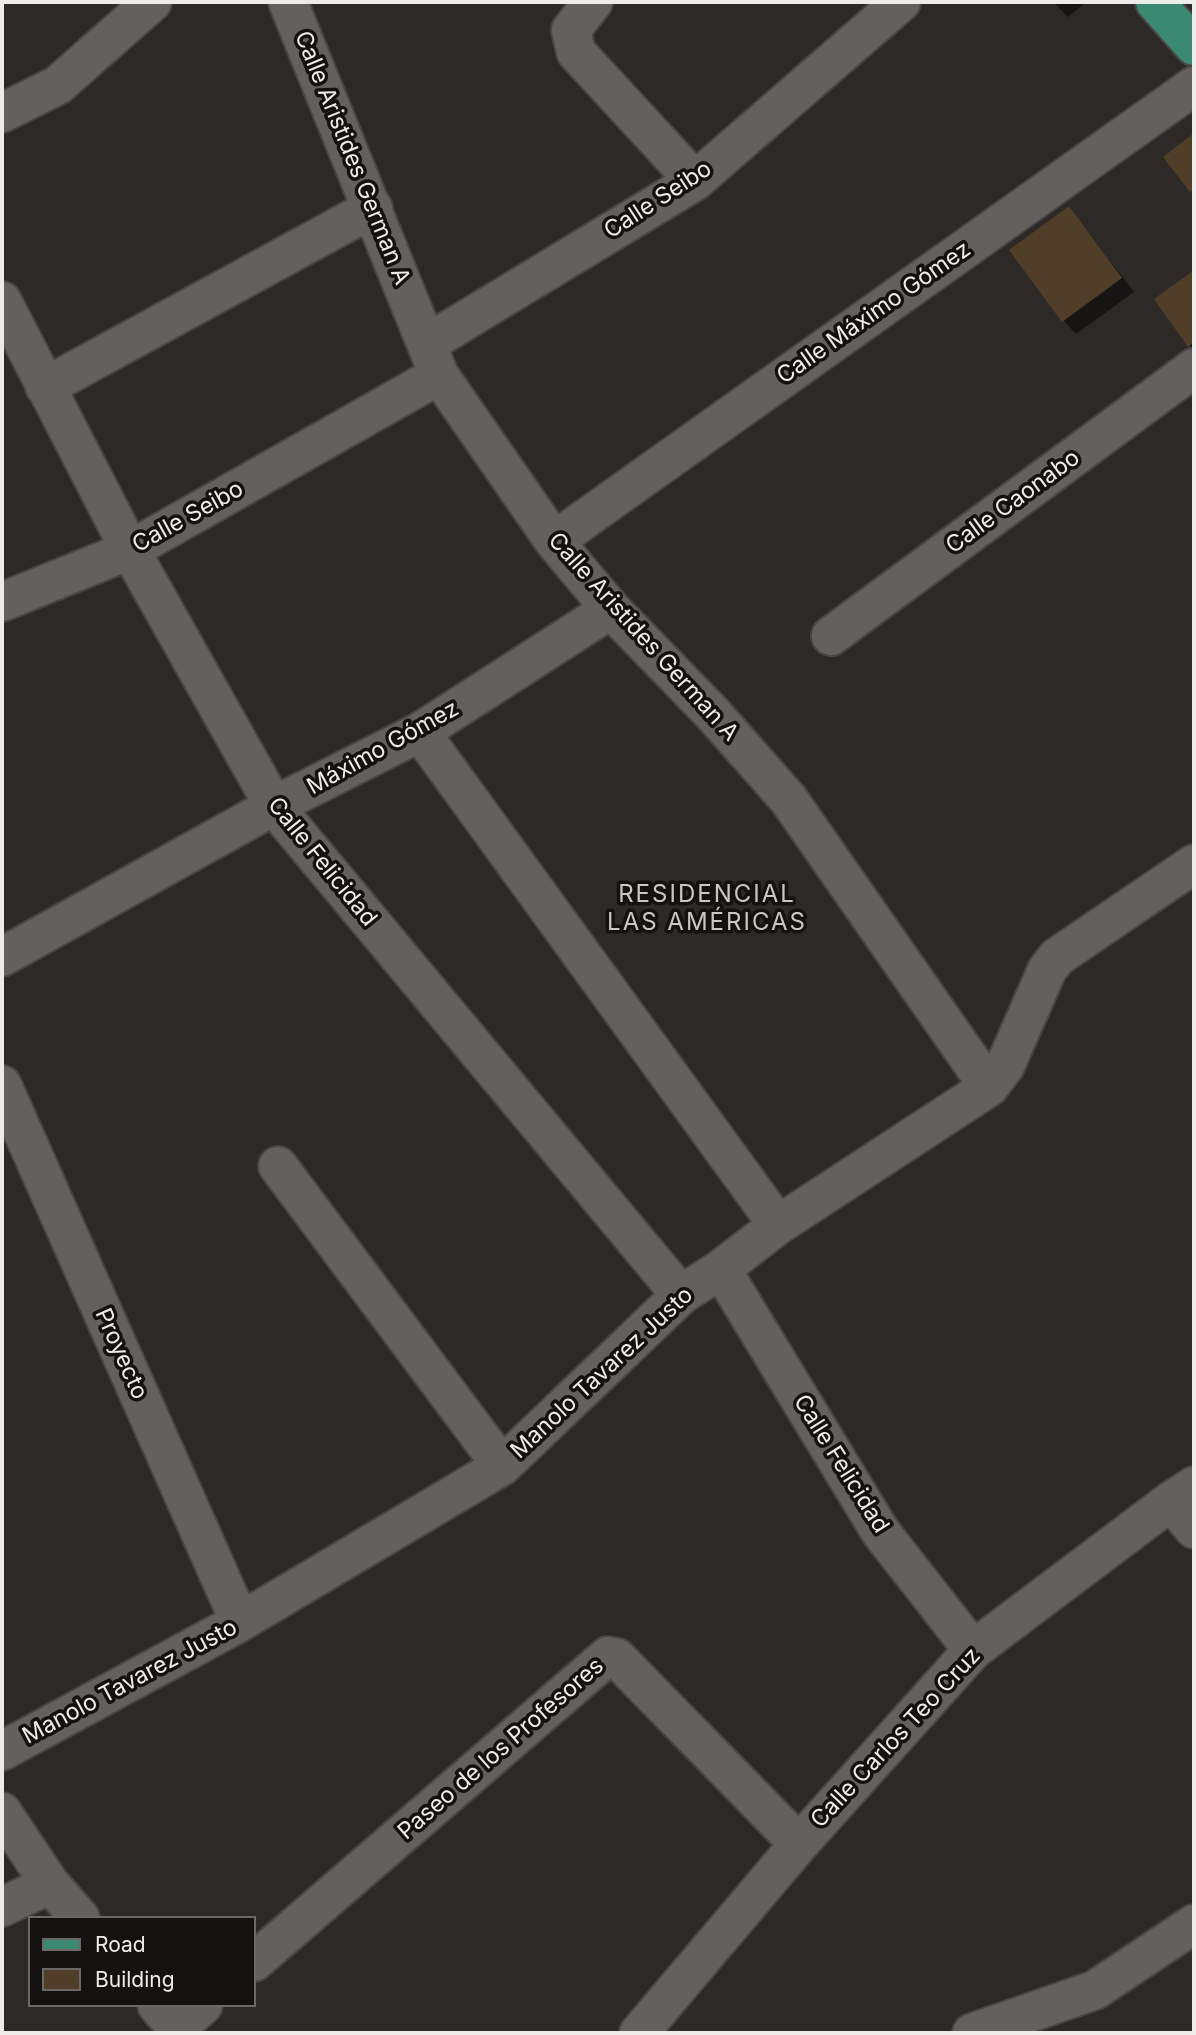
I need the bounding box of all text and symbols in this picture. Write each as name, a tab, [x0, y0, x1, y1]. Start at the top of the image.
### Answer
street label: Calle Aristides German A	[288, 27, 416, 289]
street label: Calle Seibo	[599, 155, 717, 245]
street label: Calle Máximo Gómez	[772, 236, 976, 390]
street label: Calle Caonabo	[941, 444, 1085, 560]
street label: Calle Seibo	[128, 475, 248, 559]
street label: Calle Aristides German A	[542, 527, 744, 747]
street label: Máximo Gómez	[302, 695, 464, 801]
street label: Calle Felicidad	[262, 792, 382, 932]
district label: RESIDENCIAL LAS AMÉRICAS	[609, 881, 805, 937]
street label: Manolo Tavarez Justo	[505, 1281, 699, 1465]
street label: Proyecto	[89, 1304, 153, 1404]
street label: Calle Felicidad	[788, 1390, 894, 1538]
street label: Manolo Tavarez Justo	[18, 1614, 242, 1750]
street label: Calle Carlos Teo Cruz	[805, 1642, 987, 1834]
street label: Paseo de los Profesores	[393, 1652, 609, 1846]
legend	[28, 1916, 256, 2007]
text: Road	[95, 1932, 146, 1957]
text: Building	[95, 1967, 175, 1992]

